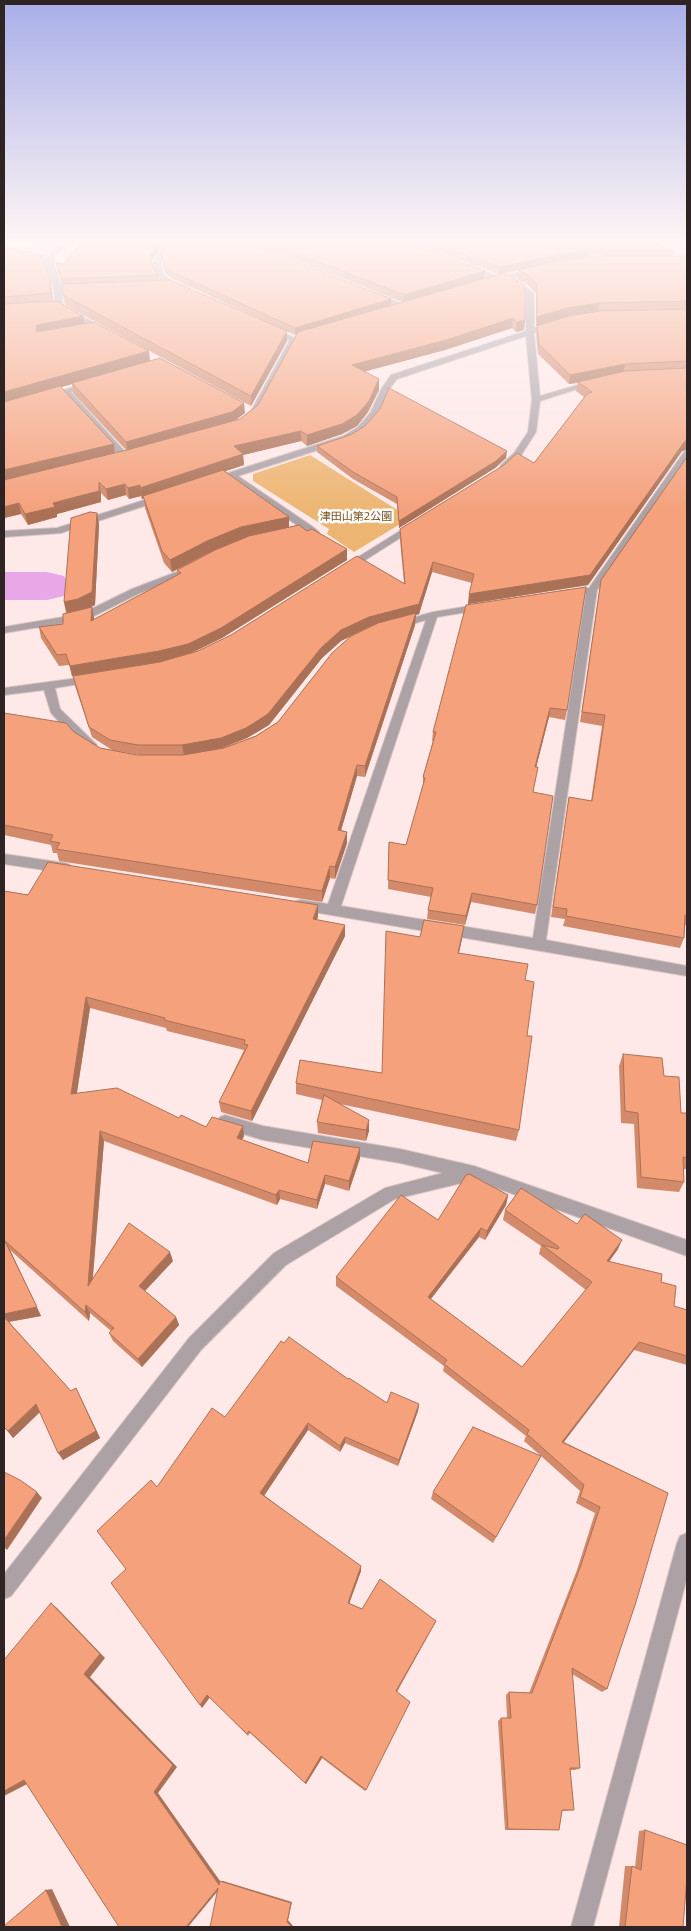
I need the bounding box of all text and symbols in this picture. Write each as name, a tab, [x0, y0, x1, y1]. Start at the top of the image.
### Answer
park label: 津田山第2公園	[320, 510, 392, 524]

